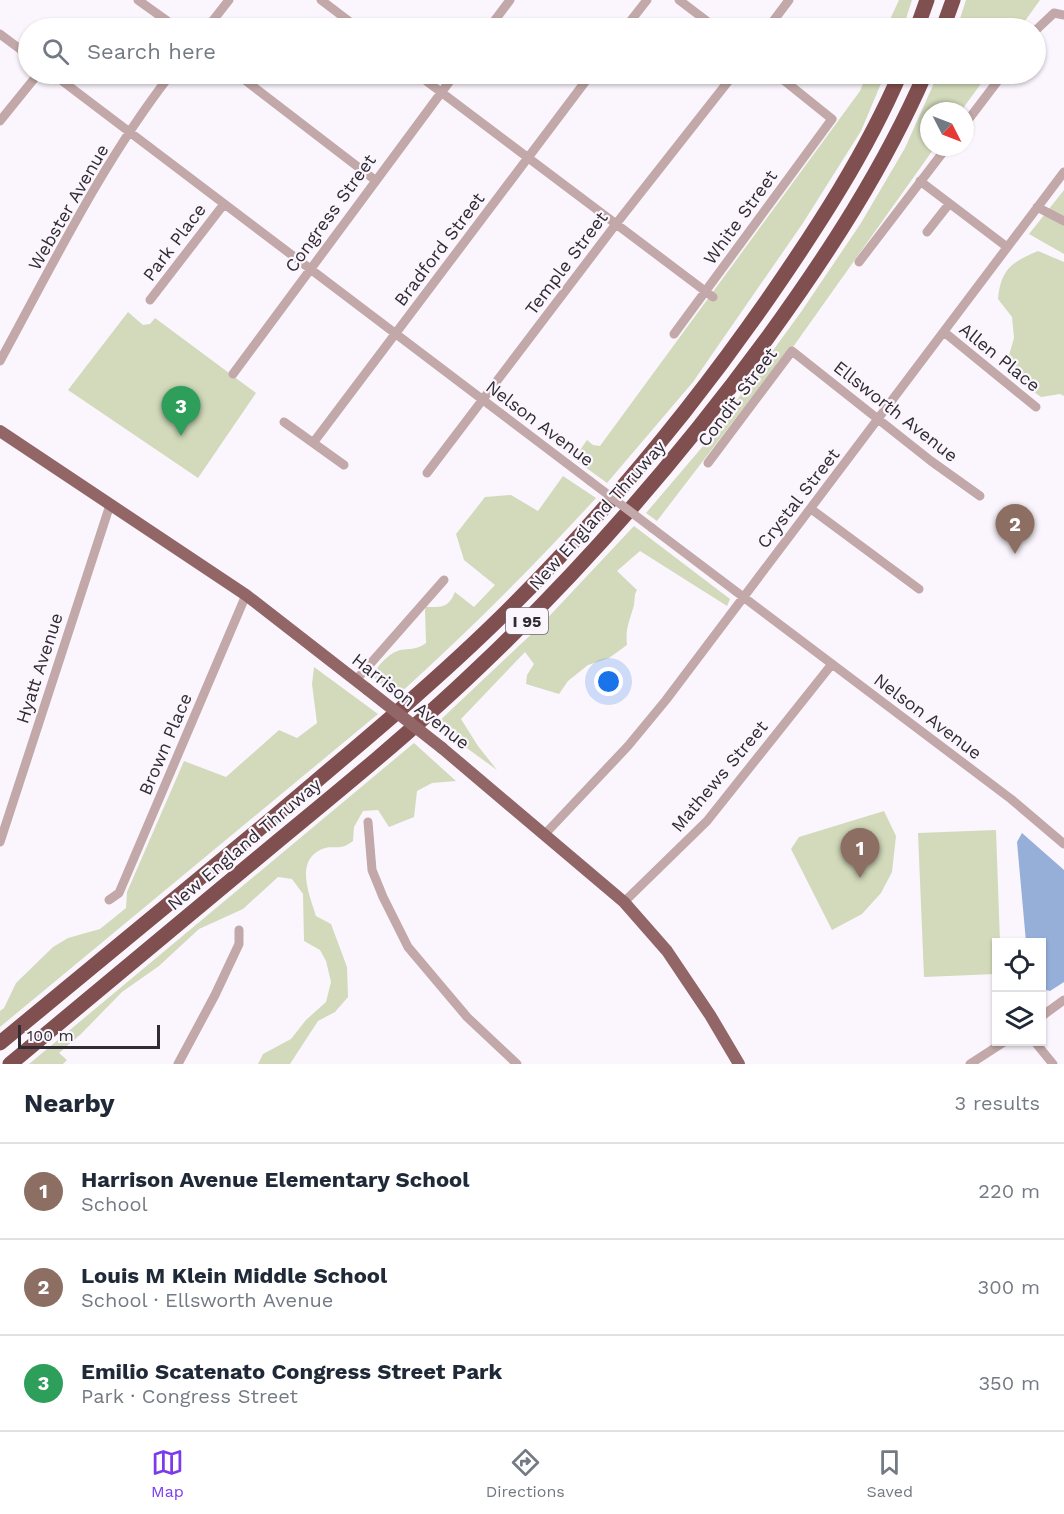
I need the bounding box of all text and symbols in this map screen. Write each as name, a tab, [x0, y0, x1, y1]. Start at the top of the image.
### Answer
search box	[18, 18, 1046, 84]
icon: search	[39, 35, 72, 68]
text: Search here	[87, 39, 216, 64]
north arrow	[920, 102, 974, 156]
street label: Webster Avenue	[23, 140, 113, 274]
street label: Congress Street	[280, 150, 380, 276]
street label: White Street	[699, 165, 782, 268]
street label: Bradford Street	[390, 188, 489, 310]
street label: Park Place	[138, 199, 210, 285]
street label: Temple Street	[520, 207, 612, 319]
street label: Allen Place	[955, 318, 1045, 396]
street label: Condit Street	[693, 343, 781, 451]
street label: Ellsworth Avenue	[830, 356, 962, 466]
street label: Nelson Avenue	[482, 376, 598, 470]
pin: 3	[162, 386, 201, 436]
street label: New England Thruway	[524, 435, 670, 594]
street label: Crystal Street	[752, 443, 844, 552]
pin: 2	[996, 504, 1034, 554]
road number: I 95	[506, 608, 548, 634]
street label: Hyatt Avenue	[11, 610, 67, 726]
street label: Harrison Avenue	[348, 649, 474, 753]
your location	[594, 667, 623, 696]
street label: Nelson Avenue	[870, 669, 986, 763]
street label: Brown Place	[134, 690, 196, 798]
street label: Mathews Street	[666, 716, 772, 836]
street label: New England Thruway	[163, 773, 326, 914]
pin: 1	[840, 828, 880, 878]
map controls	[992, 938, 1046, 1046]
button: locate	[992, 938, 1046, 992]
button: layers	[992, 992, 1046, 1046]
scale bar	[18, 1022, 160, 1050]
text: 100 m	[27, 1026, 74, 1045]
text: Nearby	[24, 1088, 115, 1118]
text: 3 results	[955, 1091, 1040, 1115]
text: Harrison Avenue Elementary School	[81, 1167, 469, 1192]
text: 1	[39, 1179, 48, 1203]
text: 220 m	[978, 1179, 1040, 1203]
text: School	[81, 1192, 148, 1216]
text: Louis M Klein Middle School	[81, 1263, 387, 1288]
text: 2	[38, 1275, 49, 1299]
text: 300 m	[978, 1275, 1040, 1299]
text: School · Ellsworth Avenue	[81, 1288, 333, 1312]
text: Emilio Scatenato Congress Street Park	[81, 1359, 502, 1384]
text: 3	[38, 1371, 49, 1395]
text: 350 m	[978, 1371, 1040, 1395]
text: Park · Congress Street	[81, 1384, 298, 1408]
tab: Map	[151, 1446, 184, 1501]
tab: Directions	[486, 1446, 565, 1501]
tab: Saved	[867, 1446, 913, 1501]

